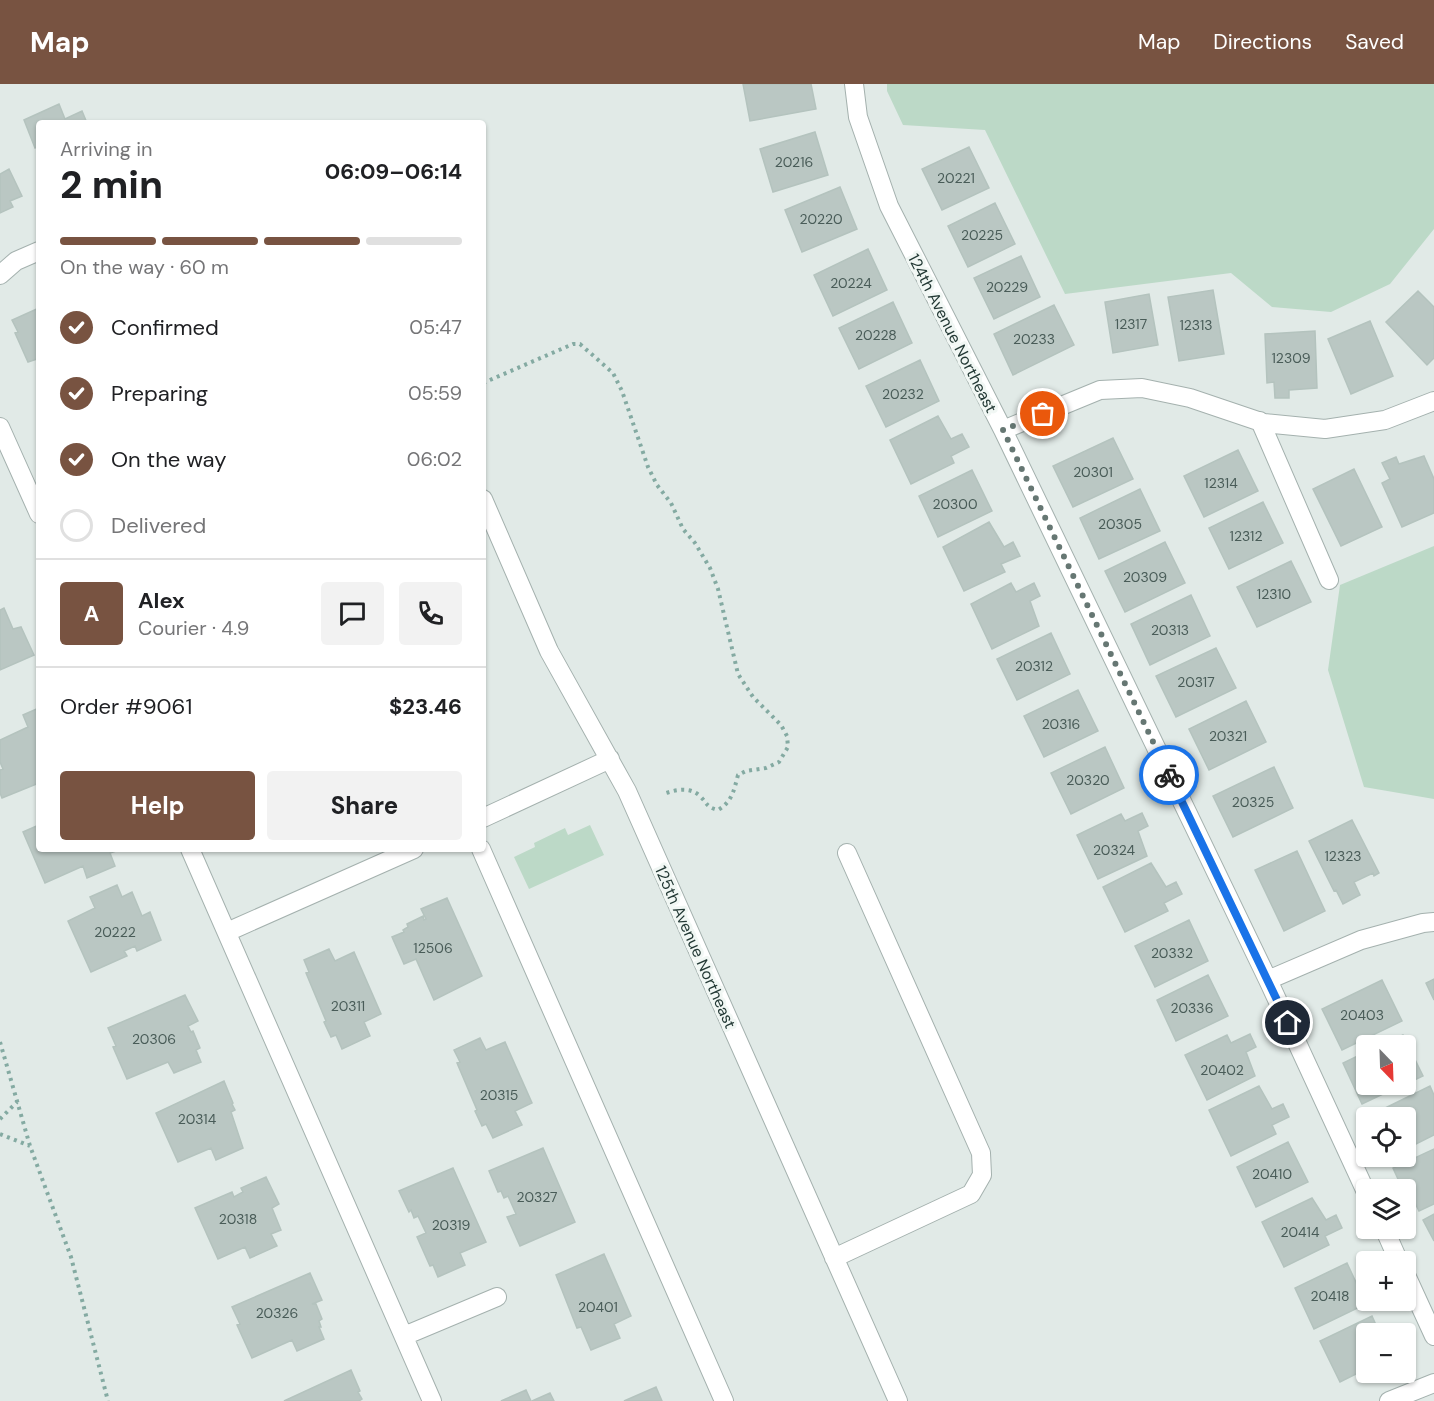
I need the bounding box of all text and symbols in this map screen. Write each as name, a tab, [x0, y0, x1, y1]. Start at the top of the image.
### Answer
text: Map	[30, 24, 90, 61]
text: Map	[1138, 28, 1180, 56]
text: Directions	[1213, 28, 1312, 56]
text: Saved	[1345, 28, 1404, 56]
text: Arriving in	[60, 136, 152, 162]
house number: 20216	[775, 153, 813, 171]
text: 06:09–06:14	[325, 157, 462, 186]
text: 2 min	[60, 159, 163, 210]
house number: 20221	[937, 169, 975, 187]
house number: 20220	[800, 210, 842, 228]
house number: 20225	[961, 226, 1003, 244]
street label: 124th Avenue Northeast	[903, 250, 1002, 416]
text: On the way · 60 m	[60, 254, 229, 280]
house number: 20224	[830, 274, 872, 292]
house number: 20229	[986, 278, 1028, 296]
icon: check	[60, 311, 93, 344]
text: Confirmed	[111, 313, 219, 342]
text: 05:47	[409, 314, 462, 340]
house number: 12317	[1115, 315, 1147, 333]
house number: 12313	[1179, 316, 1213, 334]
house number: 20228	[855, 326, 897, 344]
house number: 20233	[1013, 330, 1055, 348]
house number: 12309	[1271, 349, 1311, 367]
icon: check	[60, 377, 93, 410]
text: Preparing	[111, 379, 208, 408]
text: 05:59	[408, 380, 462, 406]
house number: 20232	[882, 385, 924, 403]
pin	[1017, 388, 1068, 439]
icon: bag	[1026, 397, 1059, 430]
icon: check	[60, 443, 93, 476]
text: On the way	[111, 445, 226, 474]
text: 06:02	[407, 446, 462, 472]
house number: 20301	[1073, 463, 1113, 481]
house number: 12314	[1204, 474, 1238, 492]
house number: 20300	[933, 495, 977, 513]
text: Delivered	[111, 511, 206, 540]
house number: 20305	[1098, 515, 1142, 533]
house number: 12312	[1230, 527, 1262, 545]
house number: 20309	[1123, 568, 1167, 586]
button: chat	[321, 582, 384, 645]
button: phone	[399, 582, 462, 645]
house number: 12310	[1257, 585, 1291, 603]
text: Alex	[138, 586, 185, 615]
text: A	[84, 599, 99, 628]
text: Courier · 4.9	[138, 615, 249, 641]
house number: 20313	[1151, 621, 1189, 639]
house number: 20312	[1015, 657, 1053, 675]
house number: 20317	[1177, 673, 1215, 691]
text: Order #9061	[60, 692, 192, 721]
text: $23.46	[389, 692, 462, 721]
house number: 20316	[1042, 715, 1080, 733]
house number: 20321	[1209, 727, 1247, 745]
courier	[1139, 745, 1199, 805]
icon: bike	[1153, 759, 1186, 792]
button: Help	[60, 771, 255, 840]
button: Share	[267, 771, 462, 840]
house number: 20320	[1066, 771, 1110, 789]
house number: 20325	[1232, 793, 1274, 811]
house number: 20324	[1093, 841, 1136, 859]
house number: 12323	[1324, 847, 1362, 865]
street label: 125th Avenue Northeast	[650, 863, 741, 1032]
house number: 20222	[94, 923, 136, 941]
house number: 12506	[413, 939, 453, 957]
house number: 20332	[1151, 944, 1193, 962]
house number: 20311	[331, 997, 365, 1015]
pin	[1262, 997, 1313, 1048]
house number: 20336	[1171, 999, 1213, 1017]
icon: home	[1271, 1006, 1304, 1039]
house number: 20403	[1340, 1006, 1384, 1024]
house number: 20306	[132, 1030, 176, 1048]
north arrow	[1356, 1035, 1416, 1095]
map controls	[1356, 1035, 1416, 1383]
house number: 20402	[1200, 1061, 1244, 1079]
house number: 20315	[480, 1086, 518, 1104]
button: locate	[1356, 1107, 1416, 1167]
house number: 20314	[178, 1110, 217, 1128]
house number: 20410	[1252, 1165, 1292, 1183]
button: layers	[1356, 1179, 1416, 1239]
house number: 20327	[516, 1188, 558, 1206]
house number: 20318	[219, 1210, 257, 1228]
house number: 20319	[432, 1216, 471, 1234]
house number: 20414	[1281, 1223, 1320, 1241]
button: +	[1356, 1251, 1416, 1311]
house number: 20418	[1311, 1287, 1349, 1305]
house number: 20401	[578, 1298, 618, 1316]
house number: 20326	[256, 1304, 298, 1322]
button: −	[1356, 1323, 1416, 1383]

